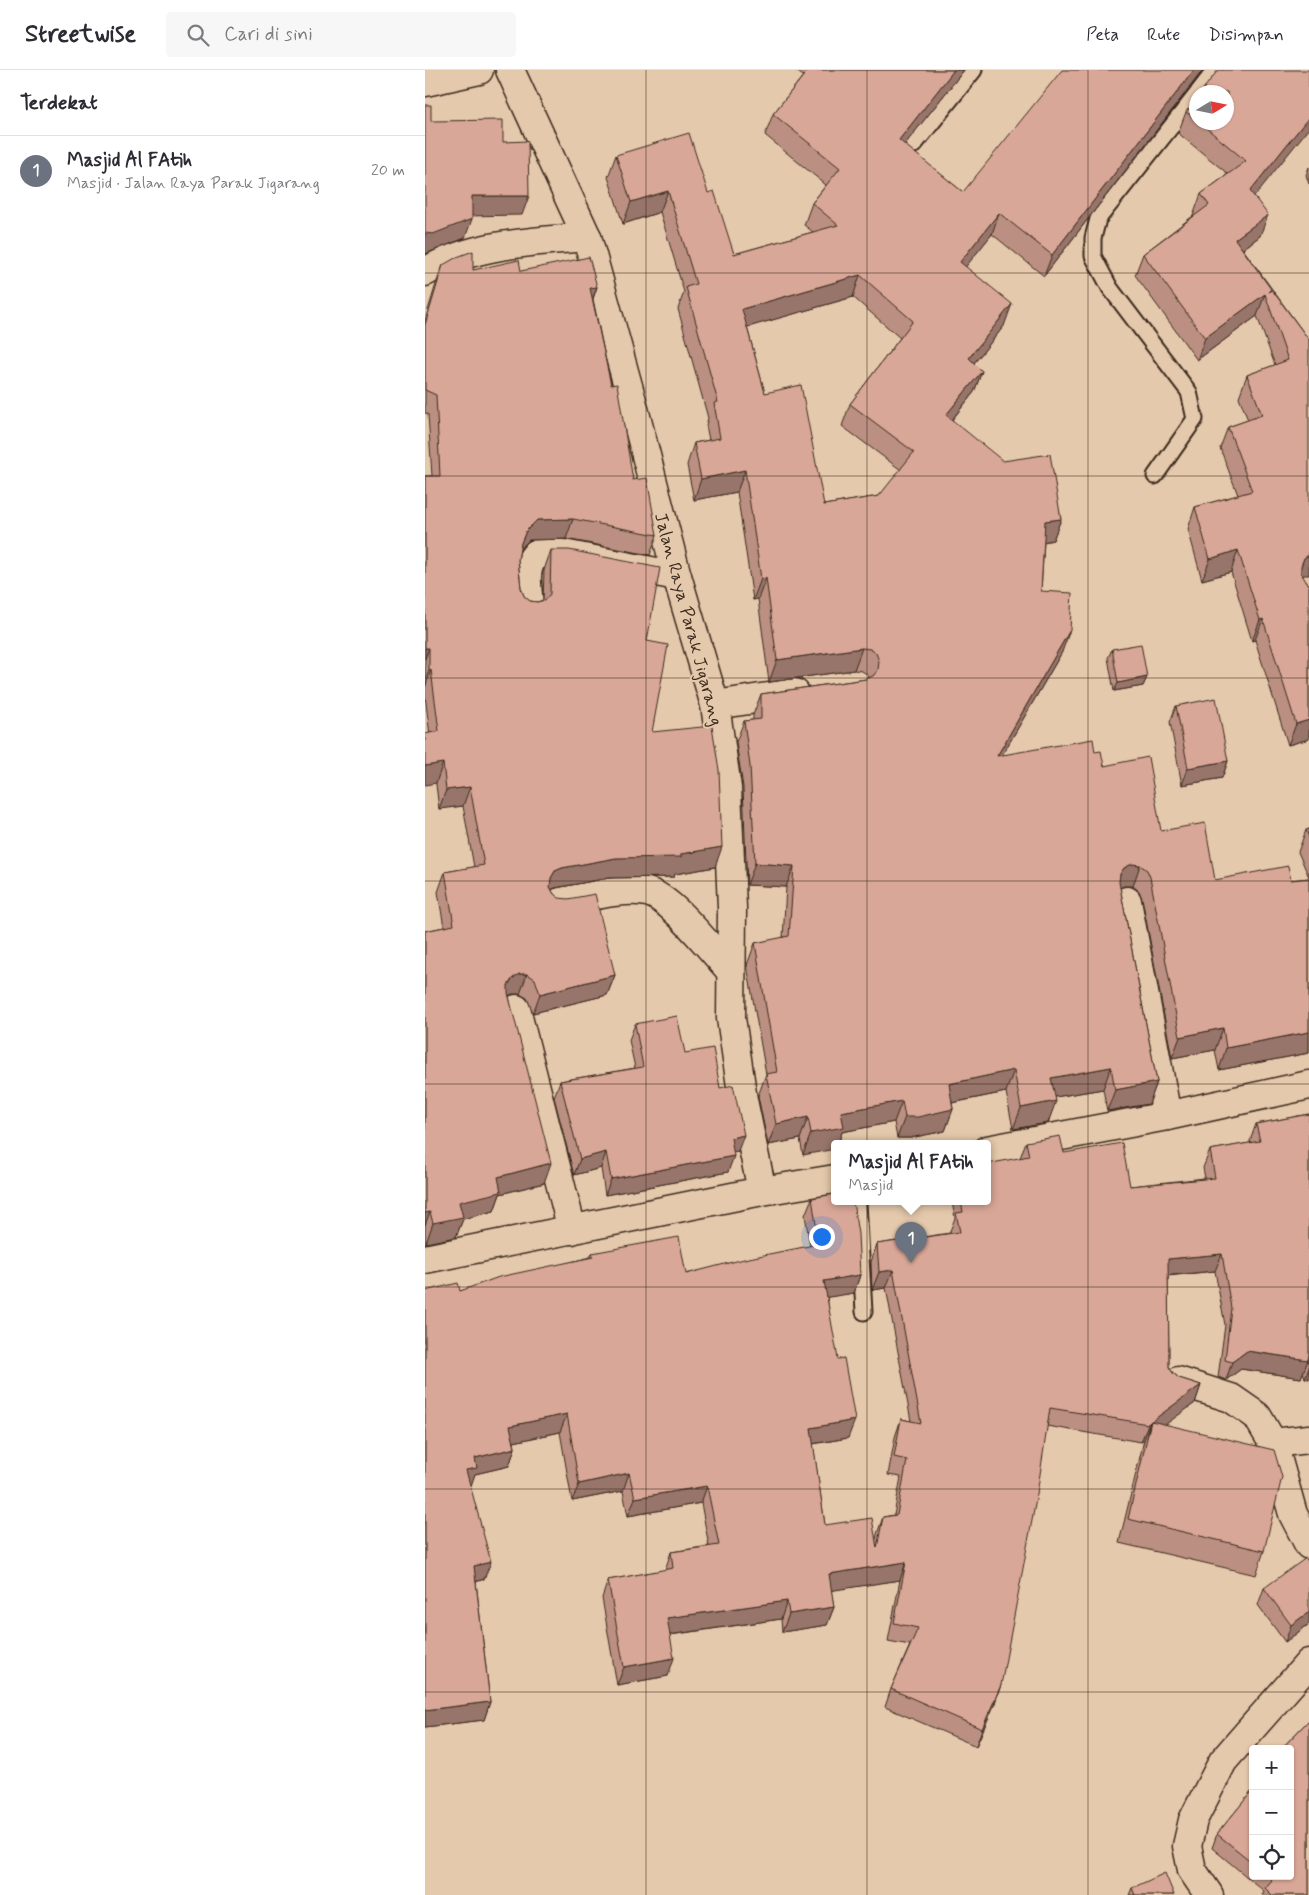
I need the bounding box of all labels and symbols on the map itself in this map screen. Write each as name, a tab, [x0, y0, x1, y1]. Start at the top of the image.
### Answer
north arrow	[1189, 85, 1234, 130]
street label: Jalan Raya Parak Jigarang	[648, 510, 728, 729]
pin: 1	[895, 1222, 927, 1263]
your location	[809, 1224, 835, 1250]

